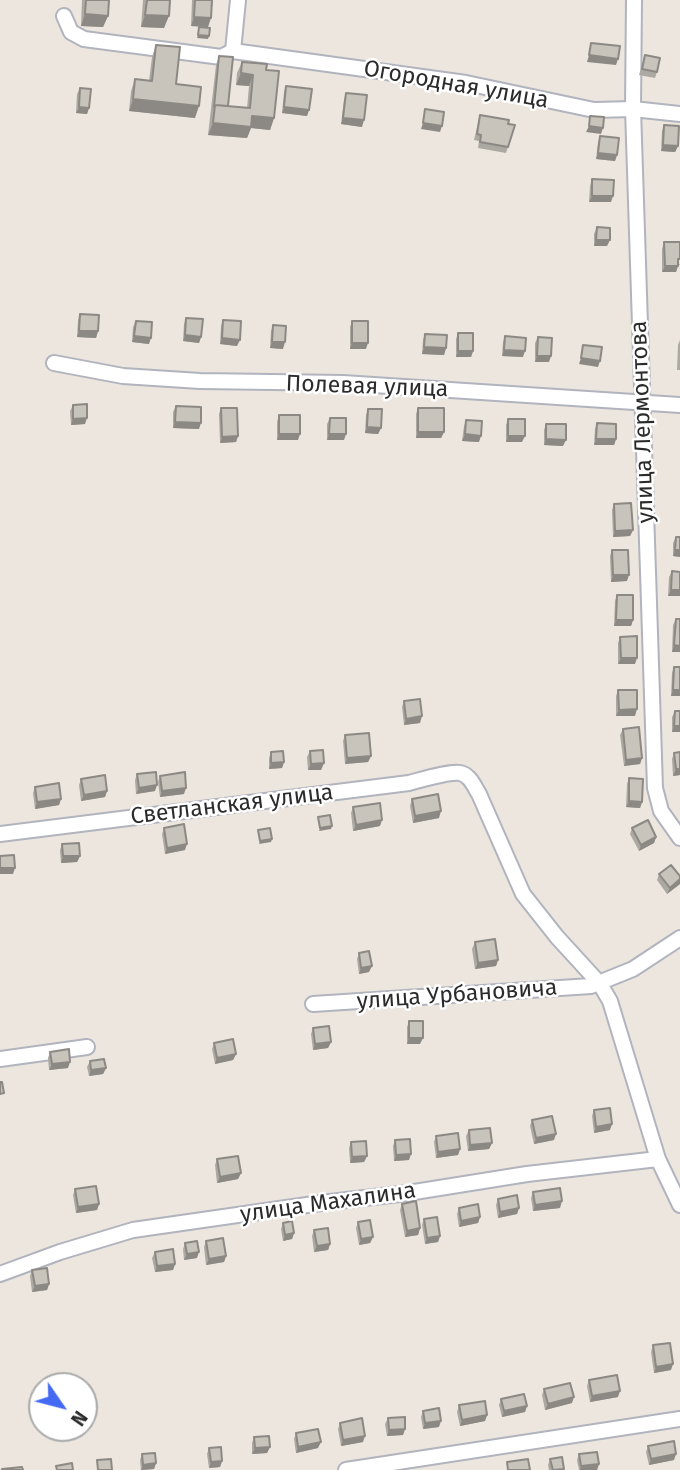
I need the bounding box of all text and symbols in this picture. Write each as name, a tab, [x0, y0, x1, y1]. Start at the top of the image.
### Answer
street label: Огородная улица	[361, 55, 551, 115]
street label: улица Лермонтова	[626, 320, 660, 524]
street label: Полевая улица	[285, 370, 449, 404]
street label: Светланская улица	[129, 779, 335, 831]
street label: улица Урбановича	[356, 974, 558, 1016]
street label: улица Махалина	[238, 1177, 418, 1229]
north arrow	[28, 1372, 98, 1442]
text: N	[66, 1406, 92, 1430]

